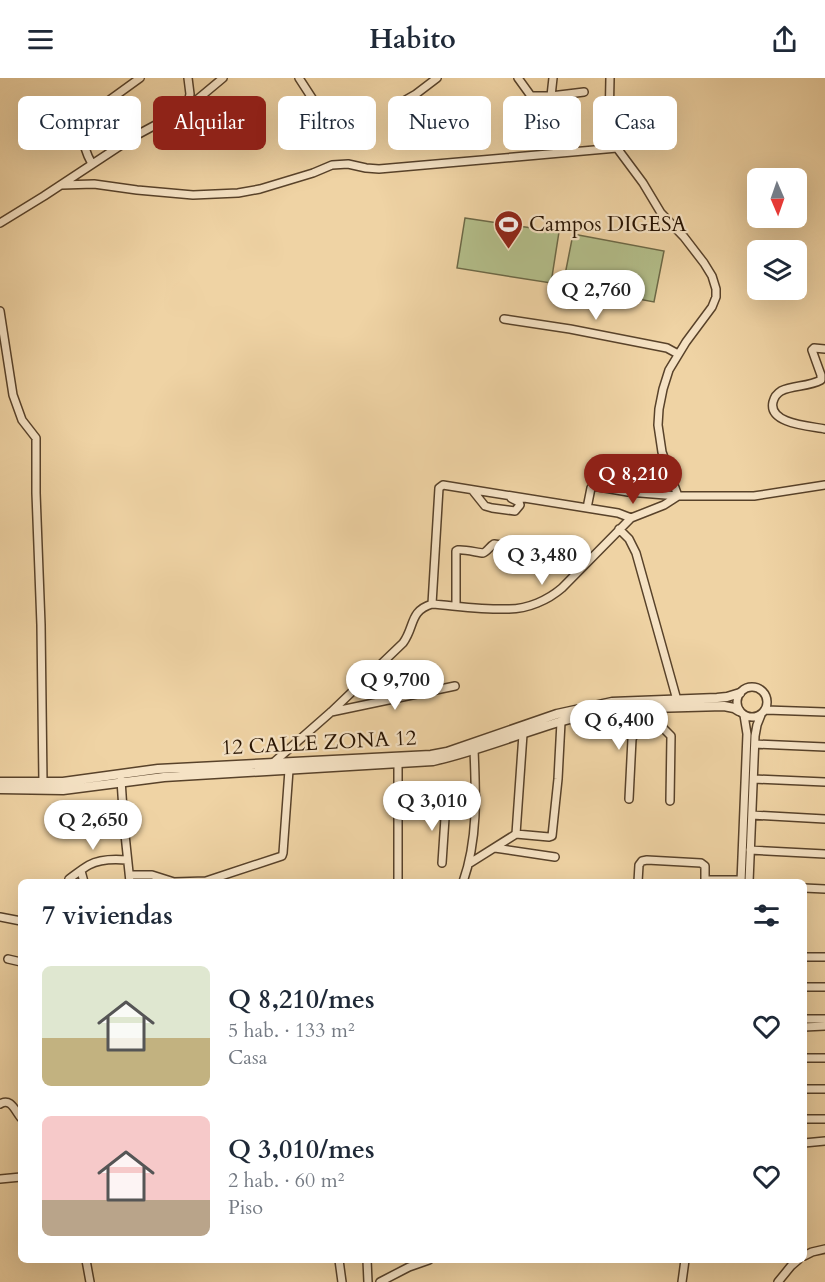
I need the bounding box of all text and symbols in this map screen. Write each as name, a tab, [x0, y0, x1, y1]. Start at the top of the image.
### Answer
text: Habito	[369, 21, 456, 58]
icon: menu	[24, 23, 57, 56]
icon: share	[768, 23, 801, 56]
chip: Comprar	[18, 96, 141, 150]
chip: Alquilar	[153, 96, 266, 150]
chip: Filtros	[278, 96, 376, 150]
chip: Nuevo	[388, 96, 491, 150]
chip: Piso	[503, 96, 581, 150]
chip: Casa	[593, 96, 677, 150]
north arrow	[747, 168, 807, 228]
map controls	[747, 168, 807, 300]
sports icon: Campos DIGESA	[492, 208, 524, 250]
place label: Campos DIGESA	[529, 210, 686, 239]
button: layers	[747, 240, 807, 300]
pin: Q 2,760	[541, 270, 651, 321]
text: Q 2,760	[561, 276, 631, 303]
pin: Q 8,210	[578, 454, 688, 505]
text: Q 8,210	[598, 460, 668, 487]
pin: Q 3,480	[487, 535, 597, 586]
text: Q 3,480	[507, 541, 577, 568]
pin: Q 9,700	[340, 660, 450, 711]
text: Q 9,700	[360, 666, 430, 693]
pin: Q 6,400	[564, 700, 674, 751]
text: Q 6,400	[584, 706, 654, 733]
street label: 12 CALLE ZONA 12	[221, 723, 418, 763]
pin: Q 3,010	[377, 781, 487, 832]
text: Q 3,010	[397, 787, 467, 814]
pin: Q 2,650	[38, 800, 148, 851]
text: Q 2,650	[58, 806, 128, 833]
text: 7 viviendas	[42, 898, 173, 933]
icon: filters	[750, 899, 783, 932]
text: Q 8,210/mes	[228, 982, 375, 1017]
icon: home	[90, 990, 162, 1062]
icon: heart	[750, 1010, 783, 1043]
text: 5 hab. · 133 m²	[228, 1017, 355, 1044]
text: Casa	[228, 1044, 267, 1071]
text: Q 3,010/mes	[228, 1132, 375, 1167]
icon: home	[90, 1140, 162, 1212]
icon: heart	[750, 1160, 783, 1193]
text: 2 hab. · 60 m²	[228, 1167, 344, 1194]
text: Piso	[228, 1194, 263, 1221]

